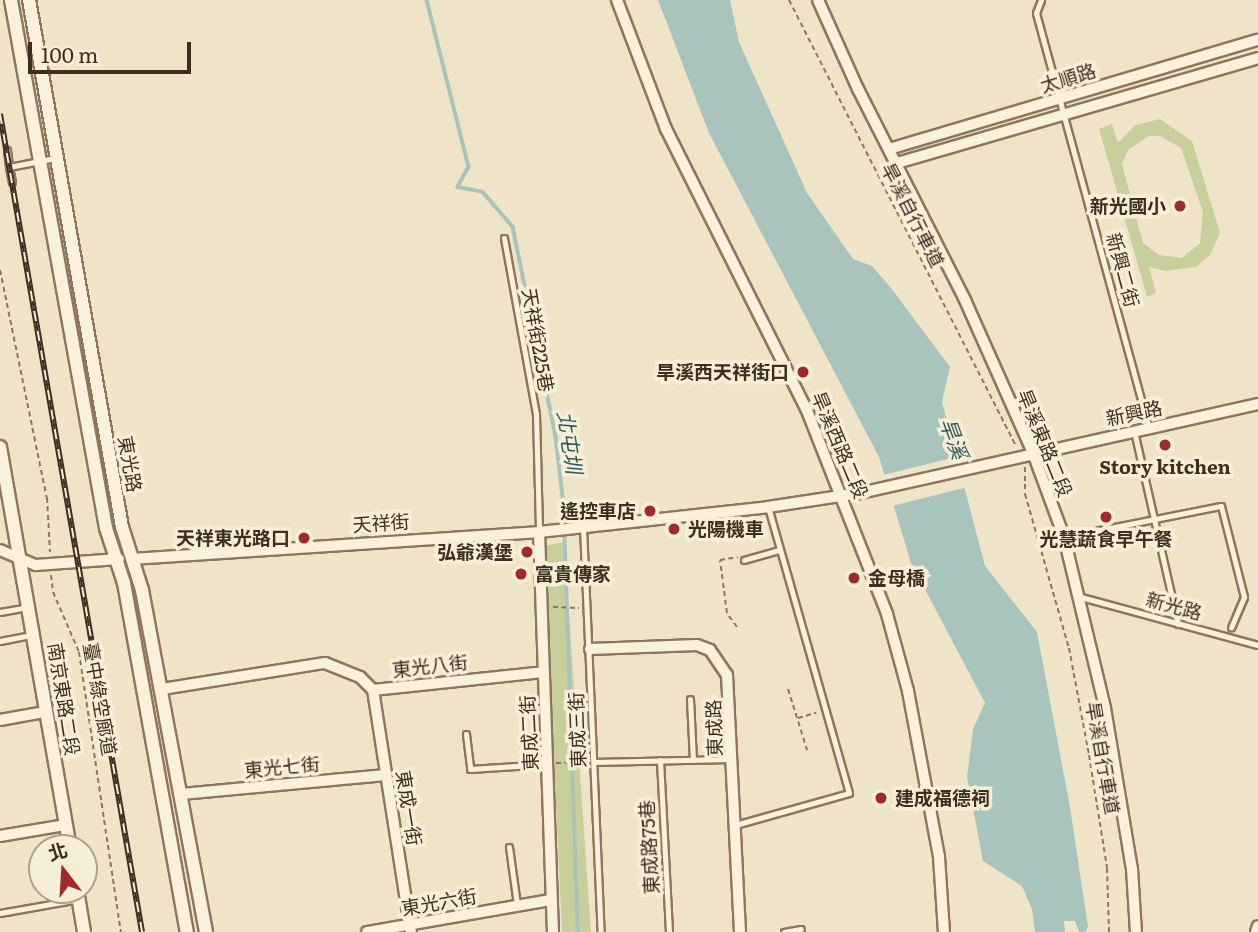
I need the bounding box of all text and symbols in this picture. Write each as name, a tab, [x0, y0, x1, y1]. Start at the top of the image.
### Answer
scale bar	[32, 28, 194, 72]
text: 100 m	[41, 38, 98, 69]
street label: 太順路	[1037, 59, 1099, 97]
street label: 旱溪自行車道	[877, 159, 949, 271]
place label: 新光國小	[1090, 195, 1166, 217]
marker: 新光國小	[1172, 198, 1188, 214]
street label: 新興二街	[1102, 230, 1144, 310]
street label: 天祥街225巷	[518, 286, 558, 394]
place label: 旱溪西天祥街口	[656, 361, 789, 383]
marker: 旱溪西天祥街口	[795, 364, 811, 380]
street label: 旱溪東路二段	[1013, 386, 1077, 500]
street label: 旱溪西路二段	[807, 388, 873, 502]
street label: 新興路	[1104, 396, 1164, 430]
water label: 北屯圳	[554, 409, 588, 475]
water label: 旱溪	[936, 414, 974, 462]
street label: 東光路	[114, 434, 146, 494]
marker: Story kitchen	[1157, 437, 1173, 453]
place label: Story kitchen	[1099, 456, 1231, 478]
place label: 遙控車店	[560, 500, 636, 522]
marker: 遙控車店	[642, 503, 658, 519]
marker: 光慧蔬食早午餐	[1098, 509, 1114, 525]
street label: 天祥街	[352, 510, 410, 536]
place label: 光陽機車	[688, 518, 764, 540]
marker: 光陽機車	[666, 521, 682, 537]
place label: 天祥東光路口	[176, 527, 290, 549]
place label: 光慧蔬食早午餐	[1040, 528, 1172, 550]
marker: 天祥東光路口	[296, 530, 312, 546]
place label: 弘爺漢堡	[437, 541, 513, 563]
marker: 弘爺漢堡	[519, 544, 535, 560]
place label: 富貴傳家	[535, 563, 611, 585]
marker: 富貴傳家	[513, 566, 529, 582]
place label: 金母橋	[868, 567, 925, 589]
marker: 金母橋	[846, 570, 862, 586]
street label: 新光路	[1144, 588, 1204, 624]
street label: 南京東路二段	[44, 641, 84, 757]
street label: 臺中綠空廊道	[79, 641, 121, 757]
street label: 東光八街	[391, 651, 469, 681]
street label: 東成三街	[564, 692, 590, 768]
street label: 東成二街	[516, 694, 542, 772]
street label: 東成路	[702, 699, 726, 757]
street label: 旱溪自行車道	[1082, 700, 1124, 816]
street label: 東光七街	[243, 752, 321, 782]
street label: 東成一街	[392, 769, 426, 847]
place label: 建成福德祠	[895, 787, 990, 809]
marker: 建成福德祠	[873, 790, 889, 806]
street label: 東成路75巷	[635, 799, 663, 895]
north arrow	[28, 834, 98, 904]
text: 北	[44, 835, 71, 867]
street label: 東光六街	[400, 884, 478, 920]

